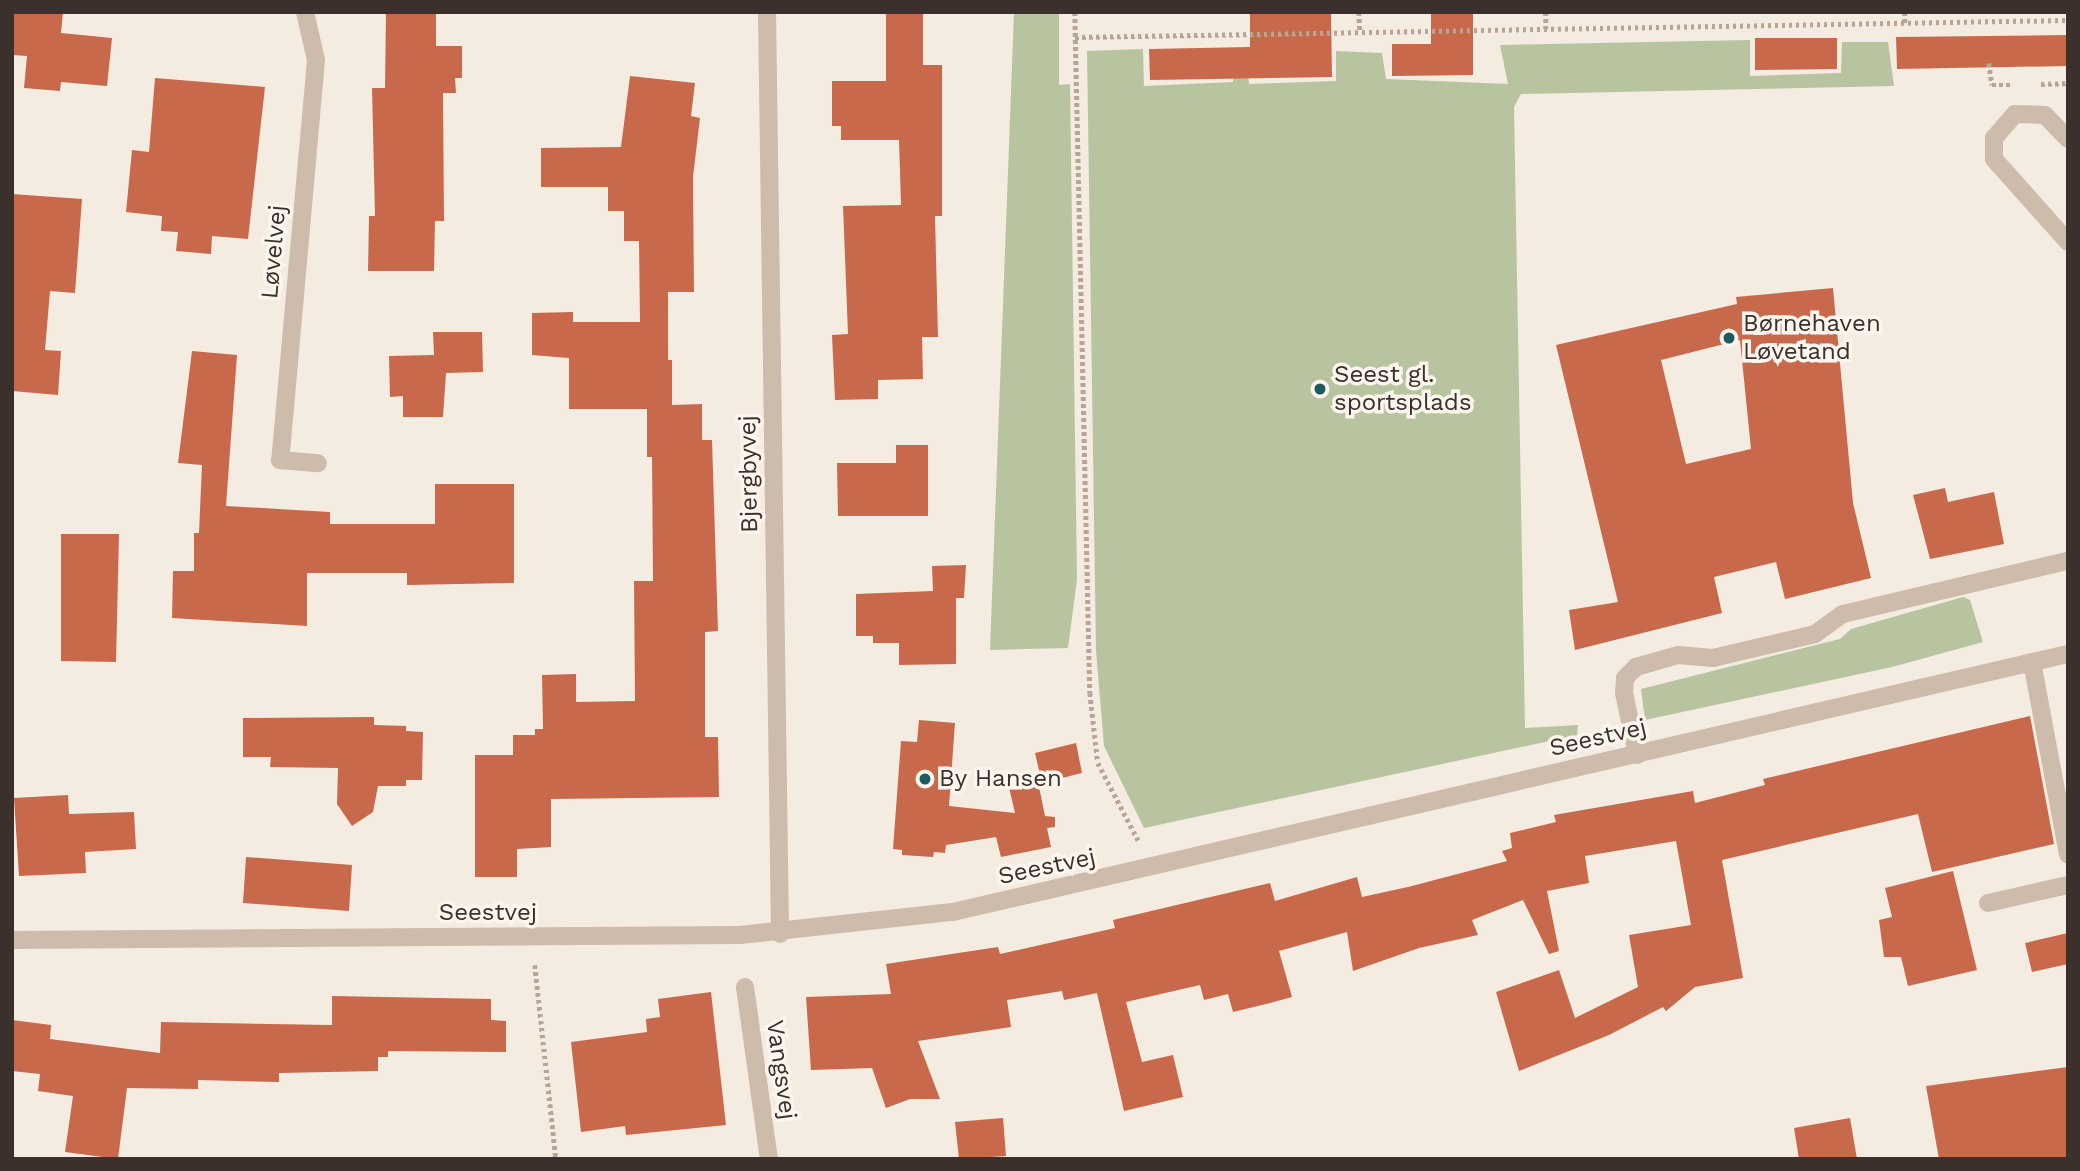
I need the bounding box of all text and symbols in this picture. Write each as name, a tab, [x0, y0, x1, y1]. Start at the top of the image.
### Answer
street label: Løvelvej	[256, 204, 292, 300]
place label: Børnehaven Løvetand	[1743, 310, 1881, 366]
marker: Børnehaven Løvetand	[1721, 330, 1737, 346]
place label: Seest gl. sportsplads	[1334, 361, 1472, 417]
marker: Seest gl. sportsplads	[1312, 381, 1328, 397]
street label: Bjergbyvej	[734, 415, 764, 533]
street label: Seestvej	[1547, 713, 1649, 763]
place label: By Hansen	[939, 765, 1063, 793]
marker: By Hansen	[917, 771, 933, 787]
street label: Seestvej	[996, 843, 1098, 891]
street label: Seestvej	[439, 899, 537, 927]
street label: Vangsvej	[760, 1018, 802, 1122]

